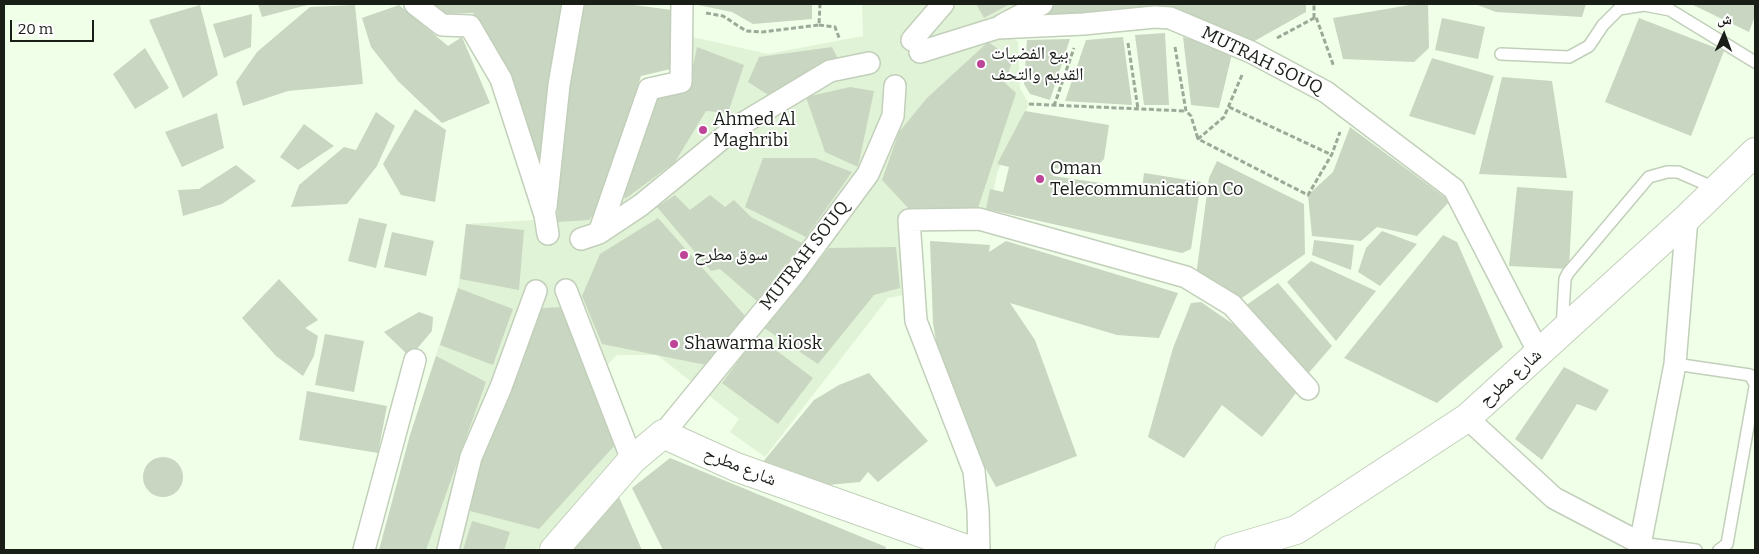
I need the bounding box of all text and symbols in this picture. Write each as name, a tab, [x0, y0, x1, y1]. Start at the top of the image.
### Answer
scale bar	[12, 10, 96, 42]
north arrow	[1699, 10, 1749, 60]
text: ش	[1717, 11, 1732, 28]
text: 20 m	[18, 20, 53, 38]
street label: MUTRAH SOUQ	[1198, 22, 1326, 100]
place label: بيع الفضيات القديم والتحف	[991, 43, 1084, 86]
marker: بيع الفضيات القديم والتحف	[975, 58, 987, 70]
place label: Ahmed Al Maghribi	[713, 109, 796, 152]
marker: Ahmed Al Maghribi	[697, 124, 709, 136]
place label: Oman Telecommunication Co	[1050, 158, 1243, 200]
marker: Oman Telecommunication Co	[1034, 173, 1046, 185]
street label: MUTRAH SOUQ	[756, 197, 854, 315]
place label: سوق مطرح	[694, 244, 768, 266]
marker: سوق مطرح	[678, 249, 690, 261]
place label: Shawarma kiosk	[684, 333, 822, 355]
marker: Shawarma kiosk	[668, 338, 680, 350]
street label: شارع مطرح	[1476, 345, 1546, 411]
street label: شارع مطرح	[701, 443, 779, 491]

